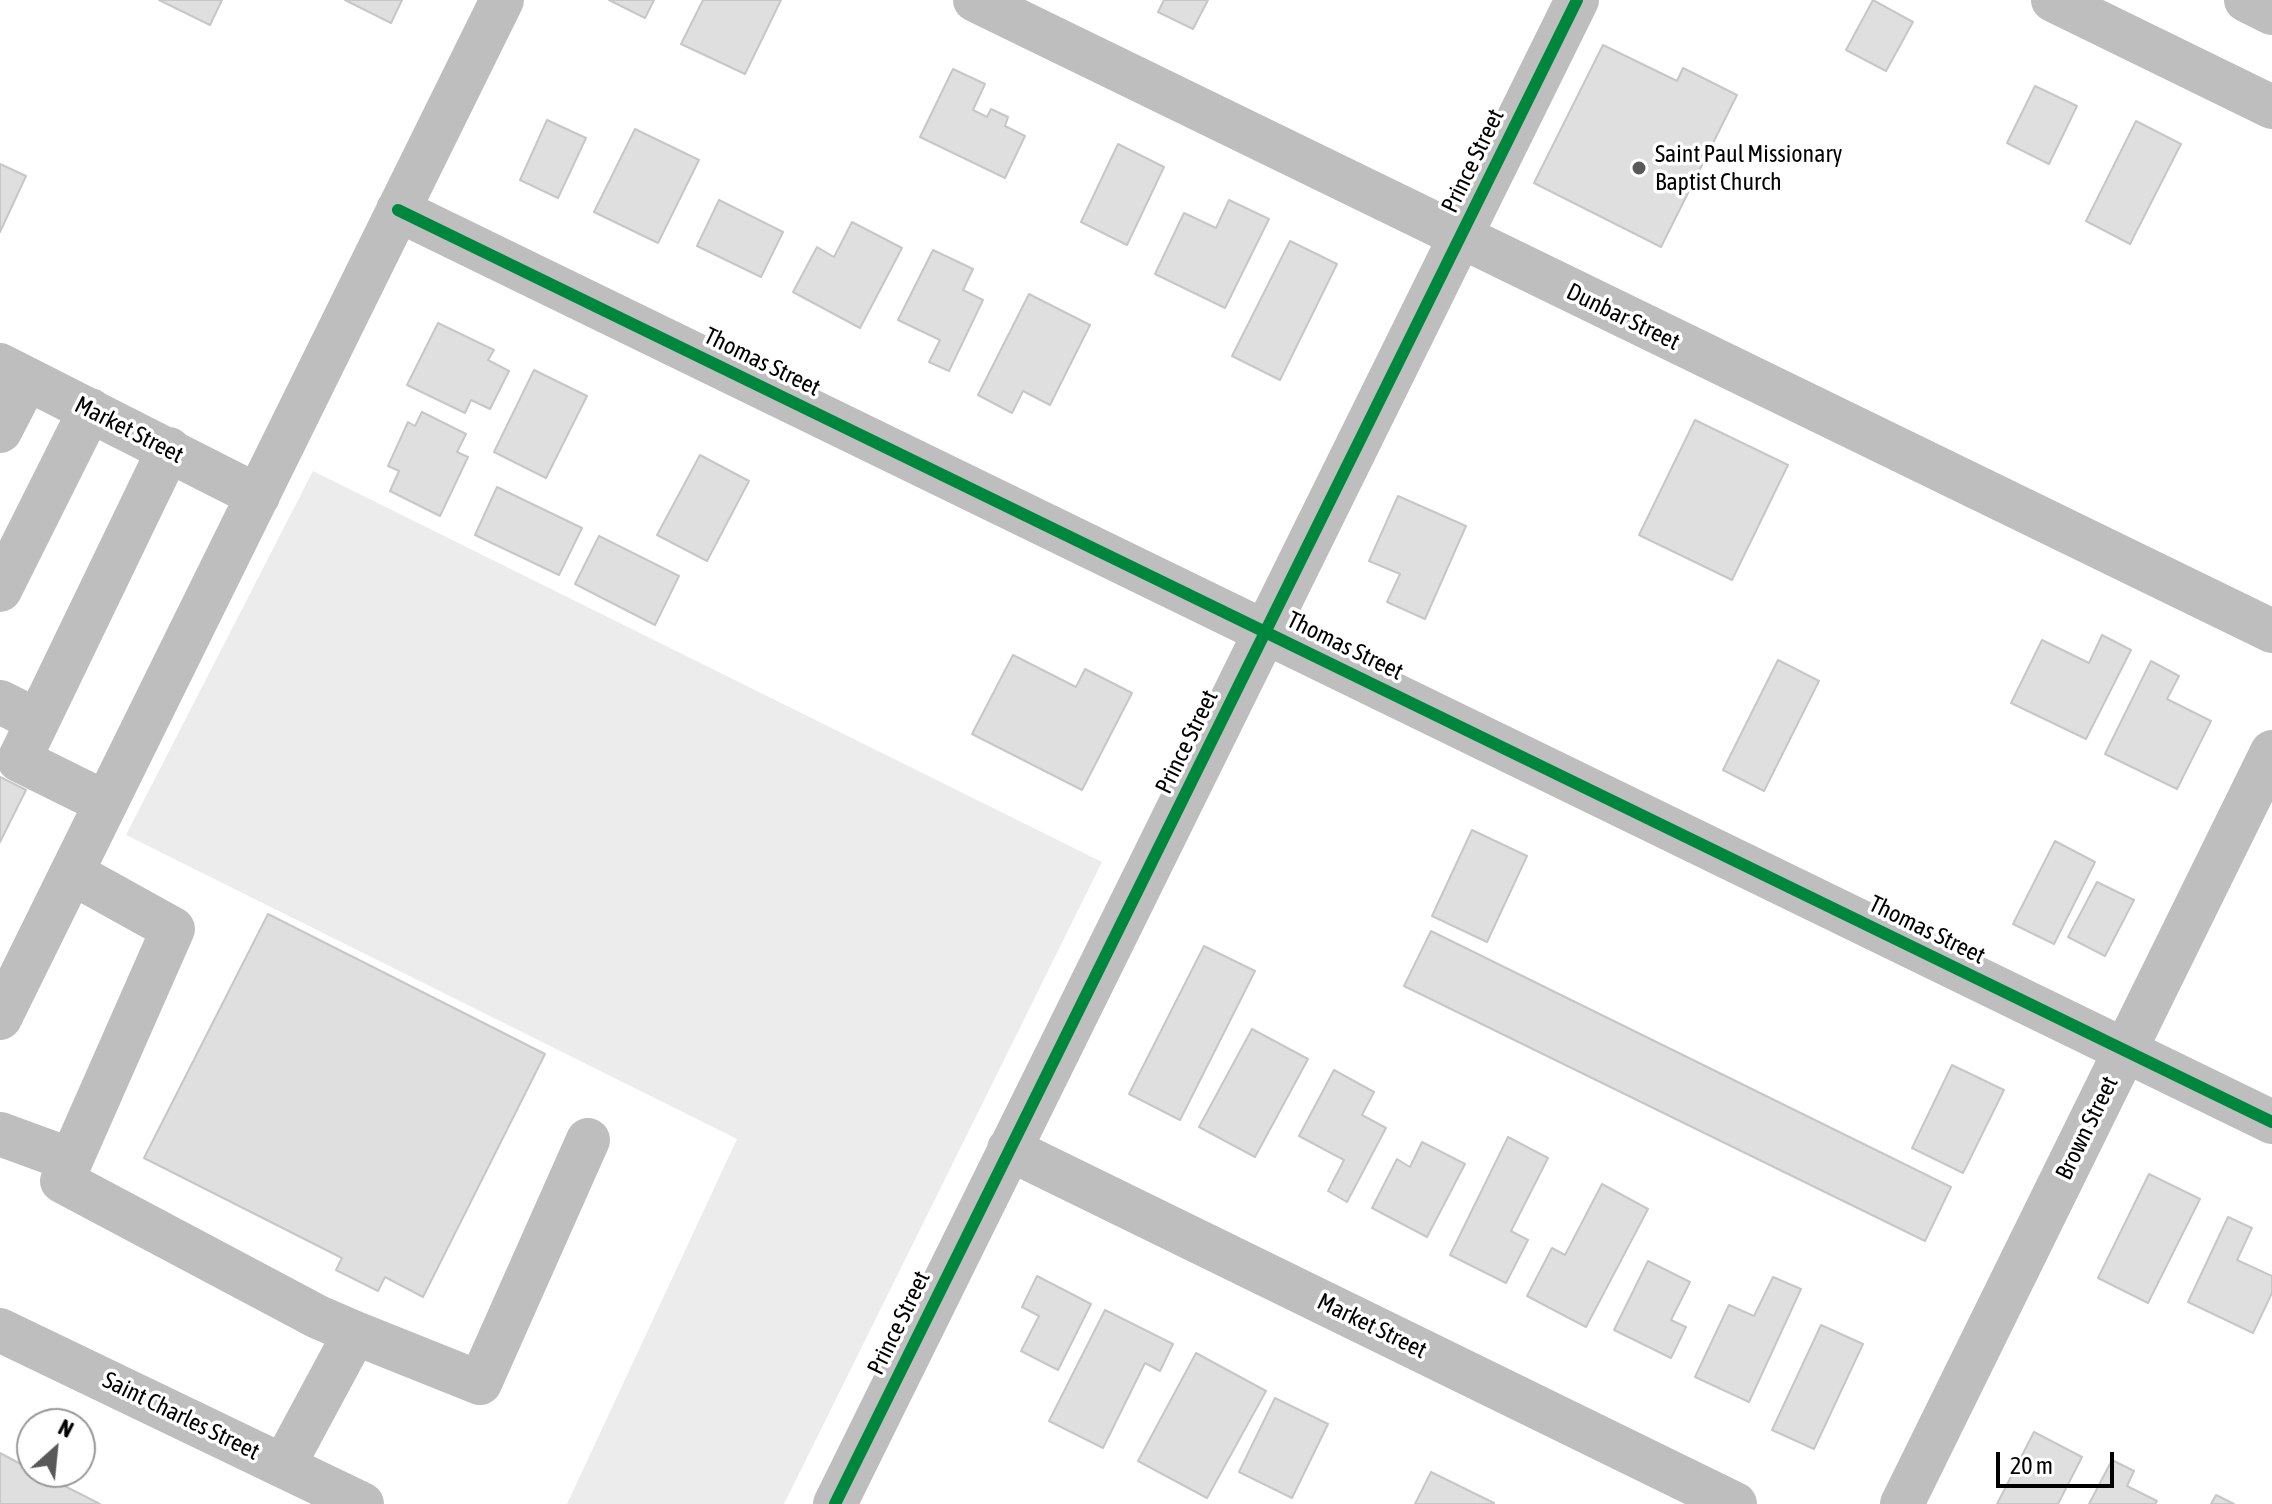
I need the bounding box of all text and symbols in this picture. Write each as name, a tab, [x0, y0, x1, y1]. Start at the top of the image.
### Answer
street label: Prince Street	[1436, 104, 1510, 218]
place label: Saint Paul Missionary Baptist Church	[1655, 140, 1842, 196]
marker: Saint Paul Missionary Baptist Church	[1630, 159, 1648, 177]
street label: Dunbar Street	[1562, 277, 1684, 357]
street label: Thomas Street	[699, 321, 825, 403]
street label: Market Street	[70, 390, 188, 470]
street label: Thomas Street	[1282, 605, 1408, 687]
street label: Prince Street	[1150, 685, 1224, 799]
street label: Thomas Street	[1864, 889, 1990, 971]
street label: Brown Street	[2050, 1072, 2124, 1184]
street label: Prince Street	[862, 1266, 936, 1380]
street label: Market Street	[1313, 1287, 1431, 1365]
street label: Saint Charles Street	[98, 1366, 264, 1466]
north arrow	[16, 1408, 96, 1488]
text: N	[54, 1414, 78, 1443]
scale bar	[2000, 1436, 2118, 1486]
text: 20 m	[2010, 1452, 2053, 1479]

